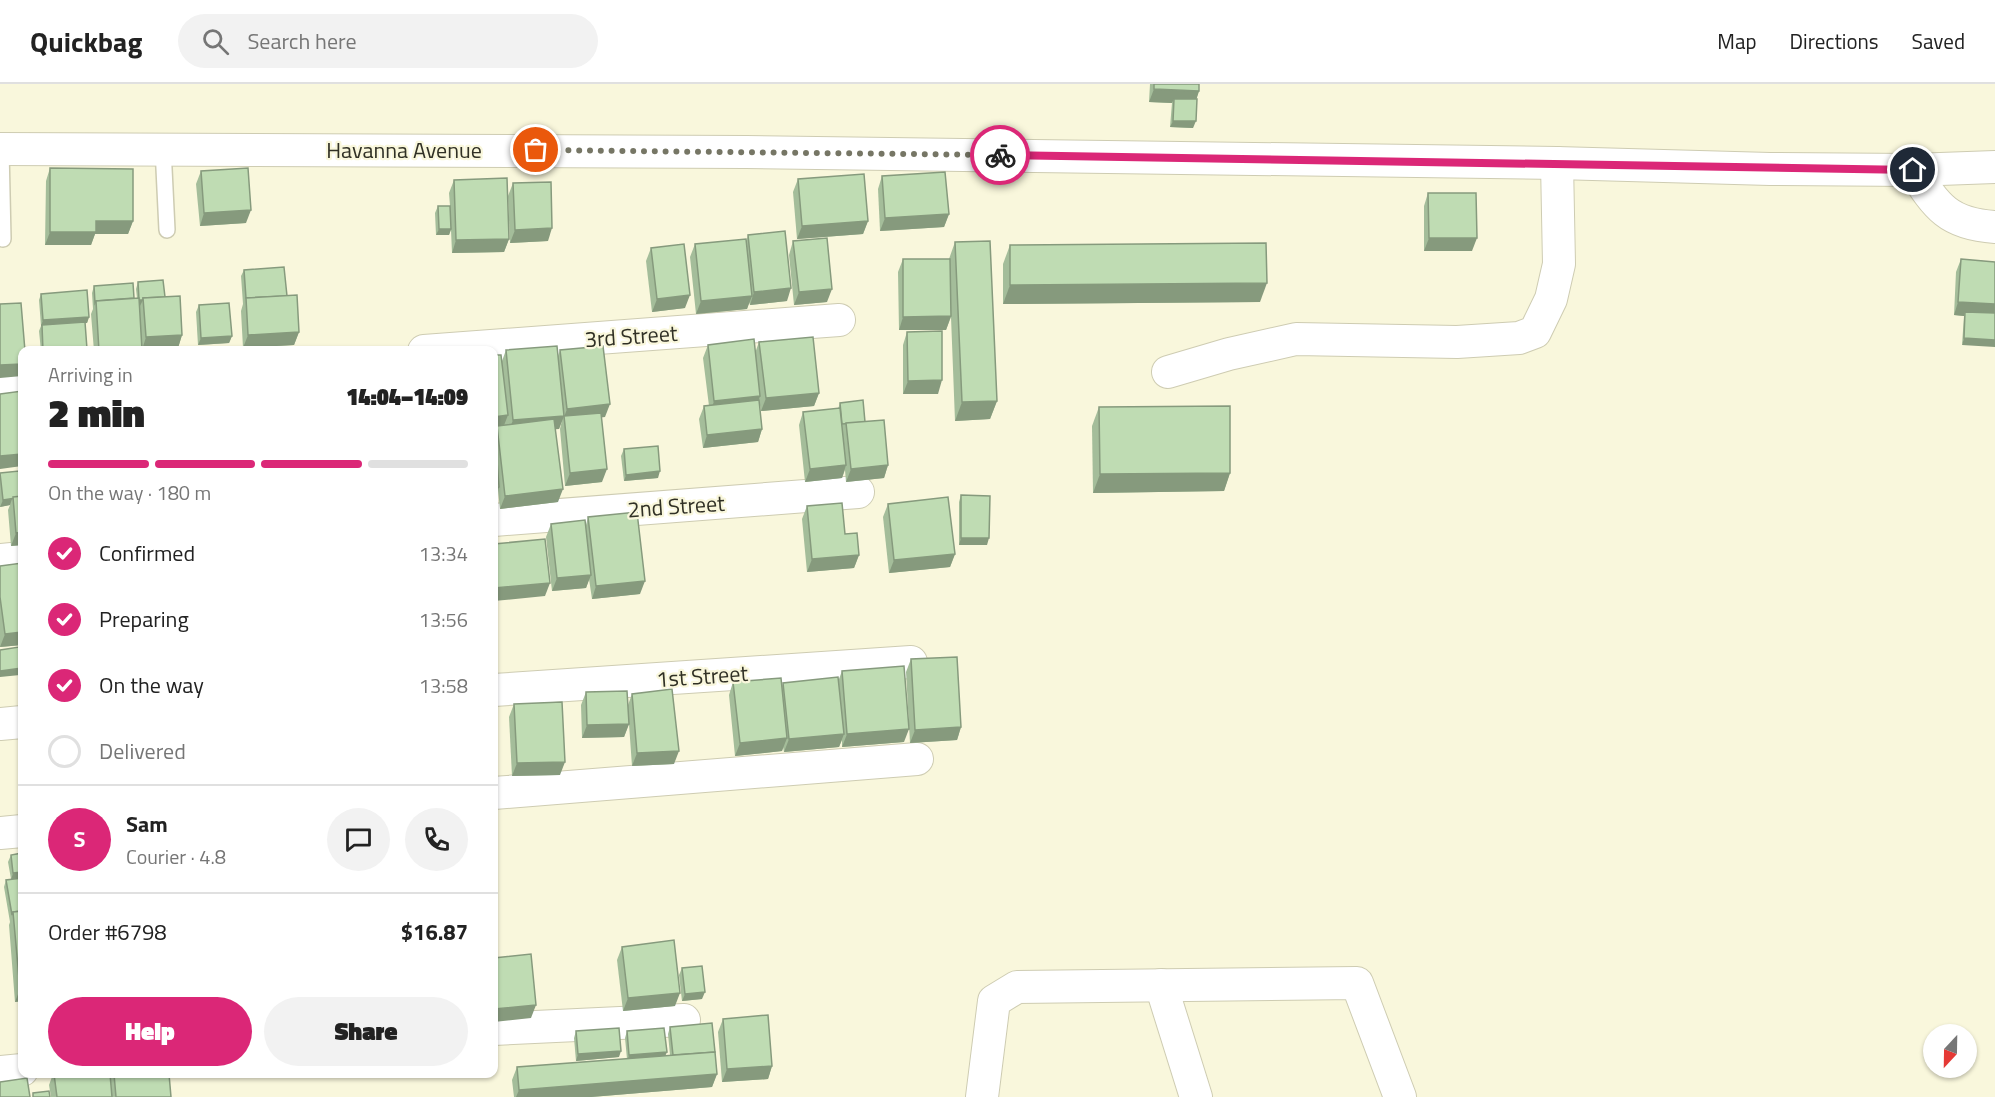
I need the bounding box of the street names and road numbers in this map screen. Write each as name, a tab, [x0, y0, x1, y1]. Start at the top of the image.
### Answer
street label: Havanna Avenue	[326, 133, 482, 167]
street label: 3rd Street	[584, 316, 679, 356]
street label: 2nd Street	[626, 486, 726, 526]
street label: 1st Street	[655, 656, 749, 696]

